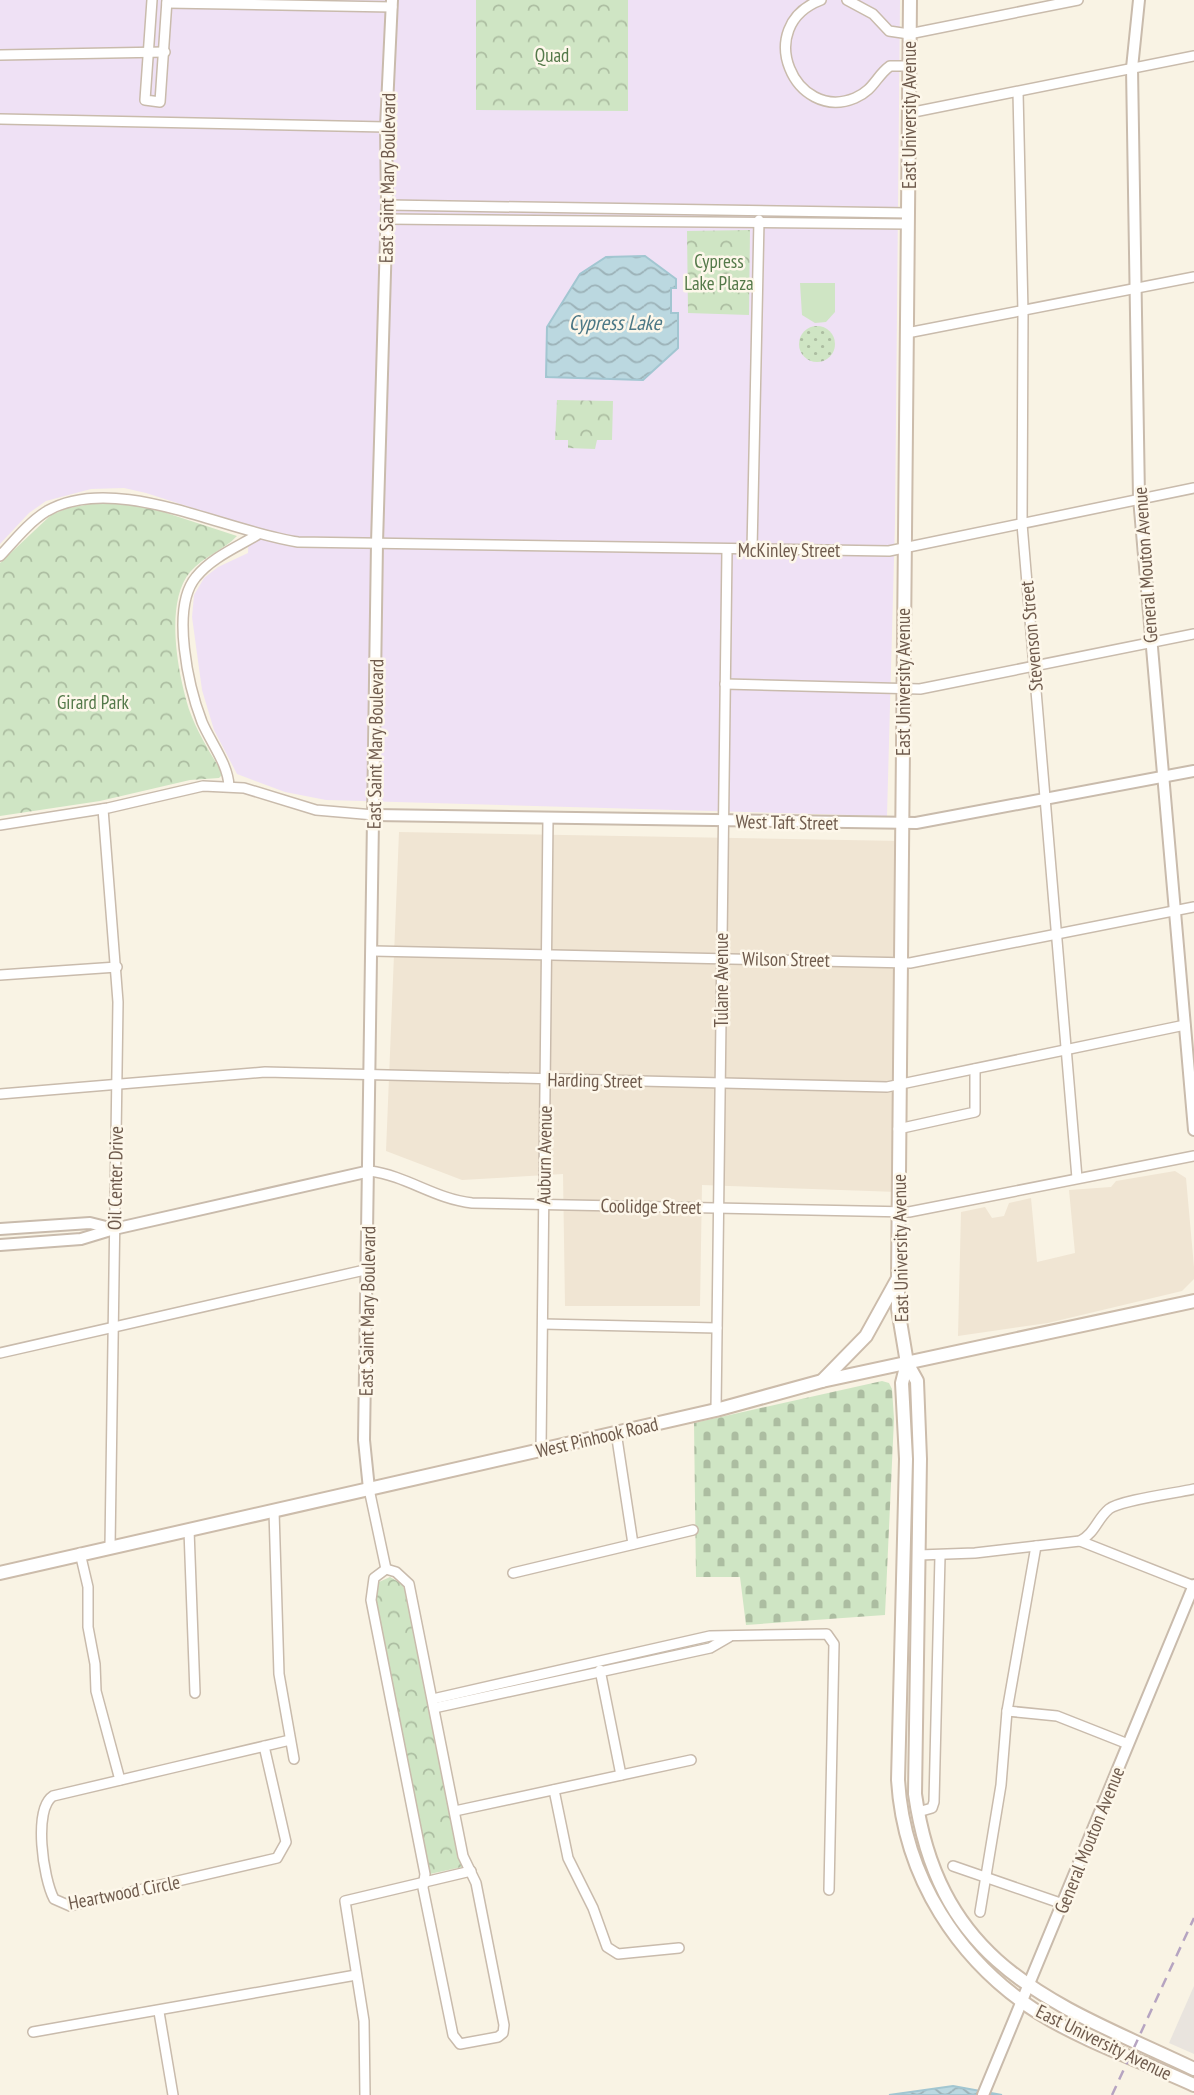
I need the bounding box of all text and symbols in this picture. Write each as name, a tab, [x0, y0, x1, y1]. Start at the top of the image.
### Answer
street label: East University Avenue	[897, 41, 921, 189]
park label: Quad	[535, 43, 569, 67]
street label: East Saint Mary Boulevard	[374, 93, 400, 263]
park label: Cypress Lake Plaza	[684, 249, 754, 295]
water label: Cypress Lake	[569, 309, 663, 336]
street label: General Mouton Avenue	[1128, 486, 1162, 644]
street label: McKinley Street	[738, 538, 841, 562]
street label: Stevenson Street	[1014, 579, 1048, 692]
street label: East University Avenue	[891, 608, 915, 756]
street label: East Saint Mary Boulevard	[362, 659, 388, 829]
park label: Girard Park	[57, 690, 130, 714]
street label: West Taft Street	[735, 809, 839, 835]
street label: Tulane Avenue	[709, 932, 733, 1027]
street label: Wilson Street	[742, 946, 831, 972]
street label: Harding Street	[547, 1067, 644, 1093]
street label: Auburn Avenue	[531, 1105, 557, 1205]
street label: Oil Center Drive	[102, 1126, 128, 1230]
street label: East University Avenue	[887, 1174, 913, 1322]
street label: Coolidge Street	[600, 1193, 702, 1219]
street label: East Saint Mary Boulevard	[354, 1226, 380, 1396]
street label: West Pinhook Road	[534, 1411, 660, 1463]
street label: General Mouton Avenue	[1049, 1763, 1129, 1917]
street label: Heartwood Circle	[66, 1869, 182, 1915]
street label: East University Avenue	[1032, 1999, 1176, 2085]

